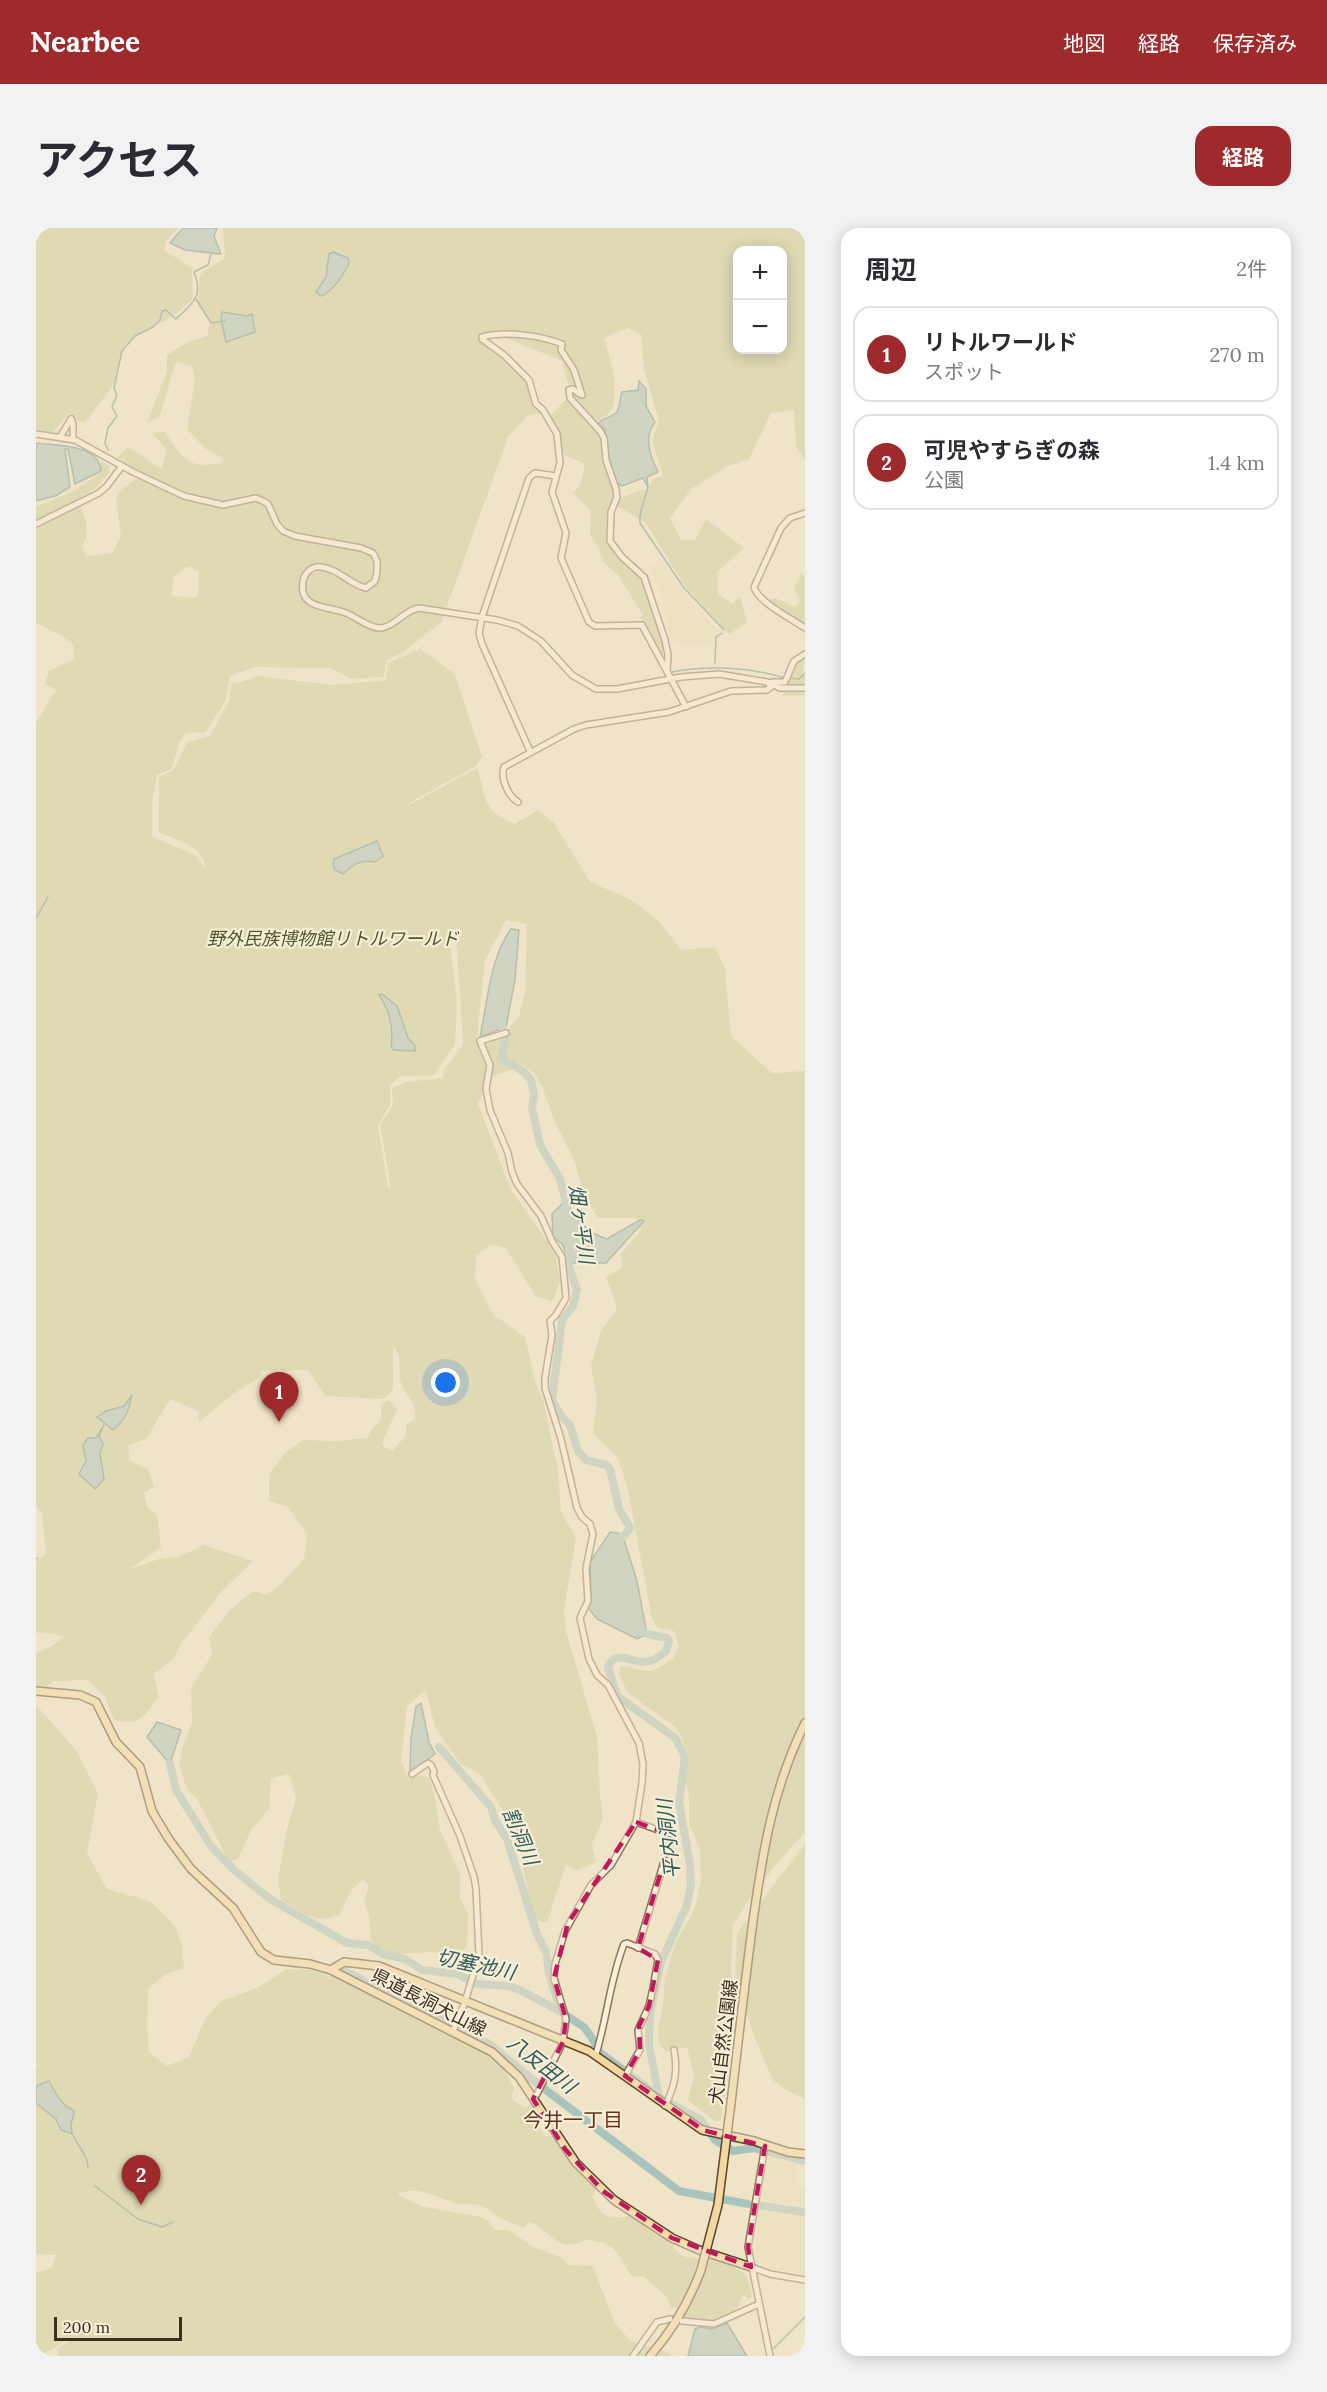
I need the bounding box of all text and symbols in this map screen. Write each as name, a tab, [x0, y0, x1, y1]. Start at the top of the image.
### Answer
text: Nearbee	[30, 24, 140, 60]
text: 地図	[1063, 30, 1105, 57]
text: 経路	[1138, 30, 1180, 57]
text: 保存済み	[1213, 30, 1297, 57]
button: 経路	[1195, 126, 1291, 186]
text: アクセス	[36, 133, 202, 187]
map controls	[733, 246, 787, 354]
button: +	[733, 246, 787, 300]
text: 周辺	[865, 253, 917, 286]
text: 2件	[1236, 256, 1267, 281]
button: −	[733, 300, 787, 354]
text: リトルワールド	[924, 328, 1078, 356]
text: 1	[882, 342, 891, 367]
text: 270 m	[1209, 342, 1265, 367]
text: スポット	[924, 359, 1004, 384]
text: 可児やすらぎの森	[924, 436, 1100, 464]
text: 2	[881, 450, 892, 475]
text: 1.4 km	[1208, 450, 1265, 475]
text: 公園	[924, 467, 964, 492]
park label: 野外民族博物館リトルワールド	[207, 927, 460, 950]
water label: 畑ヶ平川	[564, 1183, 600, 1267]
your location	[431, 1368, 460, 1397]
pin: 1	[260, 1372, 298, 1422]
water label: 平内洞川	[651, 1796, 685, 1880]
water label: 割洞川	[498, 1804, 545, 1870]
water label: 切塞池川	[434, 1943, 520, 1985]
street label: 県道長洞犬山線	[368, 1963, 490, 2041]
street label: 犬山自然公園線	[704, 1978, 742, 2106]
water label: 八反田川	[503, 2030, 583, 2100]
district label: 今井一丁目	[523, 2107, 623, 2132]
pin: 2	[122, 2156, 160, 2205]
scale bar	[54, 2314, 182, 2342]
text: 200 m	[63, 2317, 110, 2337]

